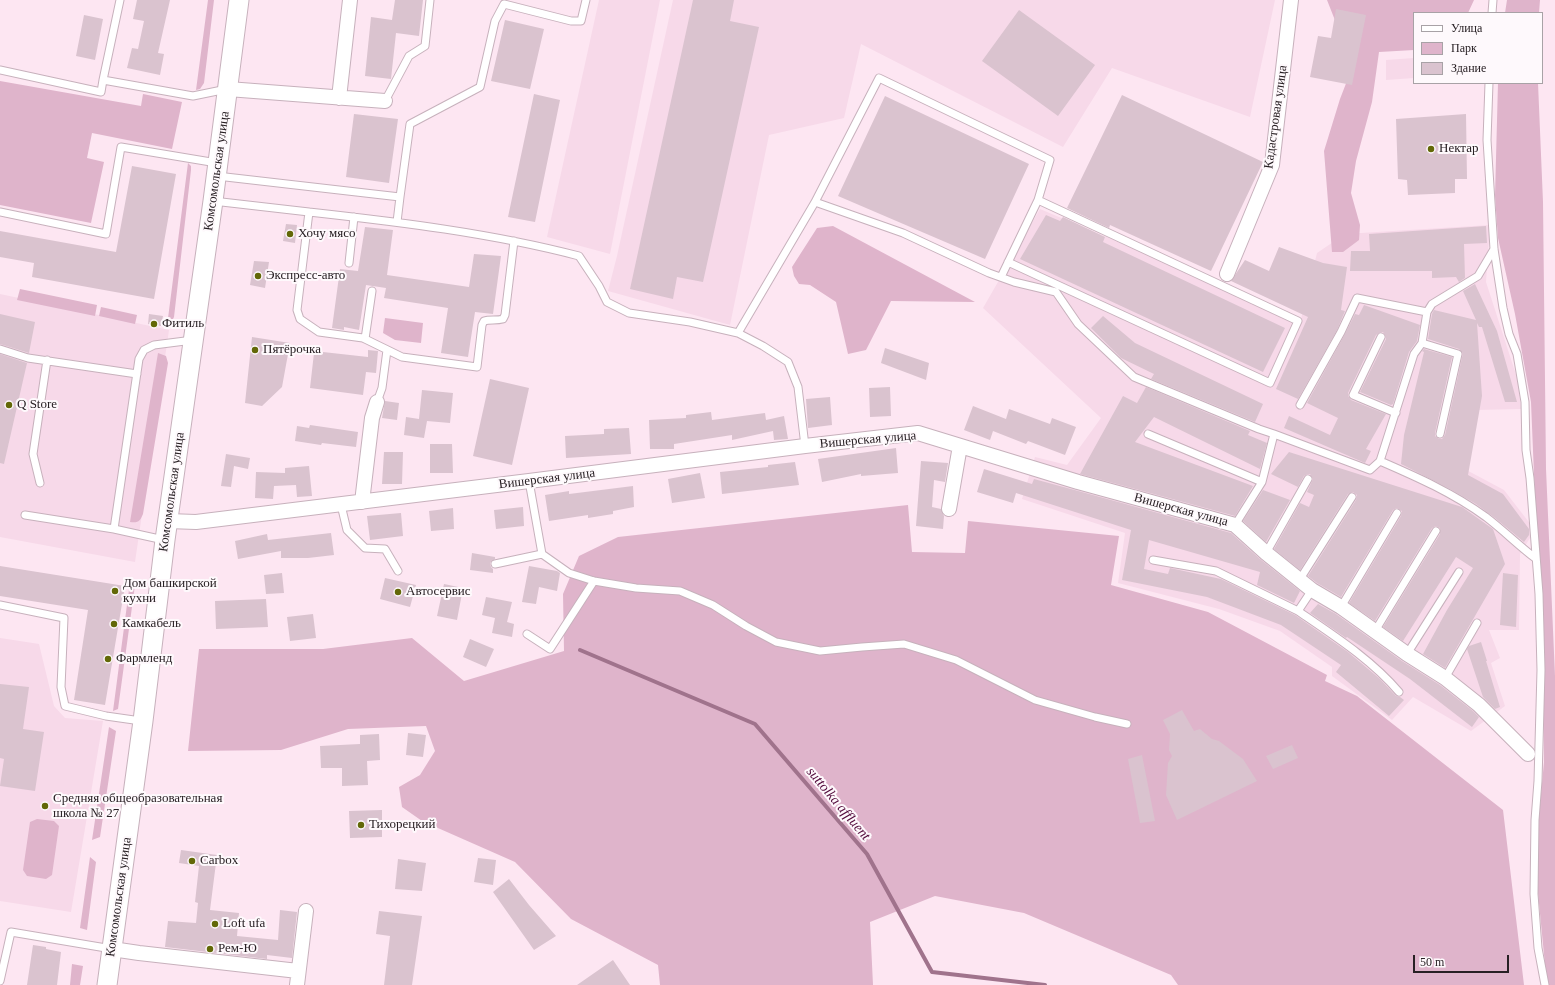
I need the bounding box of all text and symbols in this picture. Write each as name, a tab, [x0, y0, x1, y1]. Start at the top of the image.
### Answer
legend	[1413, 12, 1543, 84]
text: Улица	[1451, 21, 1482, 35]
text: Парк	[1451, 41, 1477, 55]
text: Здание	[1451, 61, 1486, 75]
street label: Кадастровая улица	[1261, 64, 1291, 170]
street label: Комсомольская улица	[201, 110, 233, 232]
place label: Нектар	[1439, 141, 1478, 157]
marker: Нектар	[1426, 144, 1436, 154]
place label: Хочу мясо	[298, 226, 355, 242]
marker: Хочу мясо	[285, 229, 295, 239]
place label: Экспресс-авто	[266, 268, 345, 284]
marker: Экспресс-авто	[253, 271, 263, 281]
place label: Фитиль	[162, 316, 204, 332]
marker: Фитиль	[149, 319, 159, 329]
place label: Пятёрочка	[263, 342, 321, 358]
marker: Пятёрочка	[250, 345, 260, 355]
place label: Q Store	[17, 397, 57, 413]
marker: Q Store	[4, 400, 14, 410]
street label: Вишерская улица	[819, 428, 917, 452]
street label: Комсомольская улица	[156, 431, 188, 553]
street label: Вишерская улица	[498, 465, 596, 493]
street label: Вишерская улица	[1132, 490, 1230, 530]
place label: Дом башкирской кухни	[123, 576, 217, 607]
place label: Автосервис	[406, 584, 471, 600]
marker: Дом башкирской кухни	[110, 586, 120, 596]
marker: Автосервис	[393, 587, 403, 597]
place label: Камкабель	[122, 616, 181, 632]
marker: Камкабель	[109, 619, 119, 629]
place label: Фармленд	[116, 651, 172, 667]
marker: Фармленд	[103, 654, 113, 664]
water label: suttolka affluent	[802, 764, 874, 844]
place label: Средняя общеобразовательная школа № 27	[53, 791, 222, 822]
marker: Средняя общеобразовательная школа № 27	[40, 801, 50, 811]
place label: Тихорецкий	[369, 817, 436, 833]
marker: Тихорецкий	[356, 820, 366, 830]
street label: Комсомольская улица	[103, 836, 135, 958]
place label: Carbox	[200, 853, 238, 869]
marker: Carbox	[187, 856, 197, 866]
place label: Loft ufa	[223, 916, 265, 932]
marker: Loft ufa	[210, 919, 220, 929]
place label: Рем-Ю	[218, 941, 257, 957]
marker: Рем-Ю	[205, 944, 215, 954]
scale bar	[1415, 947, 1511, 973]
text: 50 m	[1420, 955, 1444, 969]

